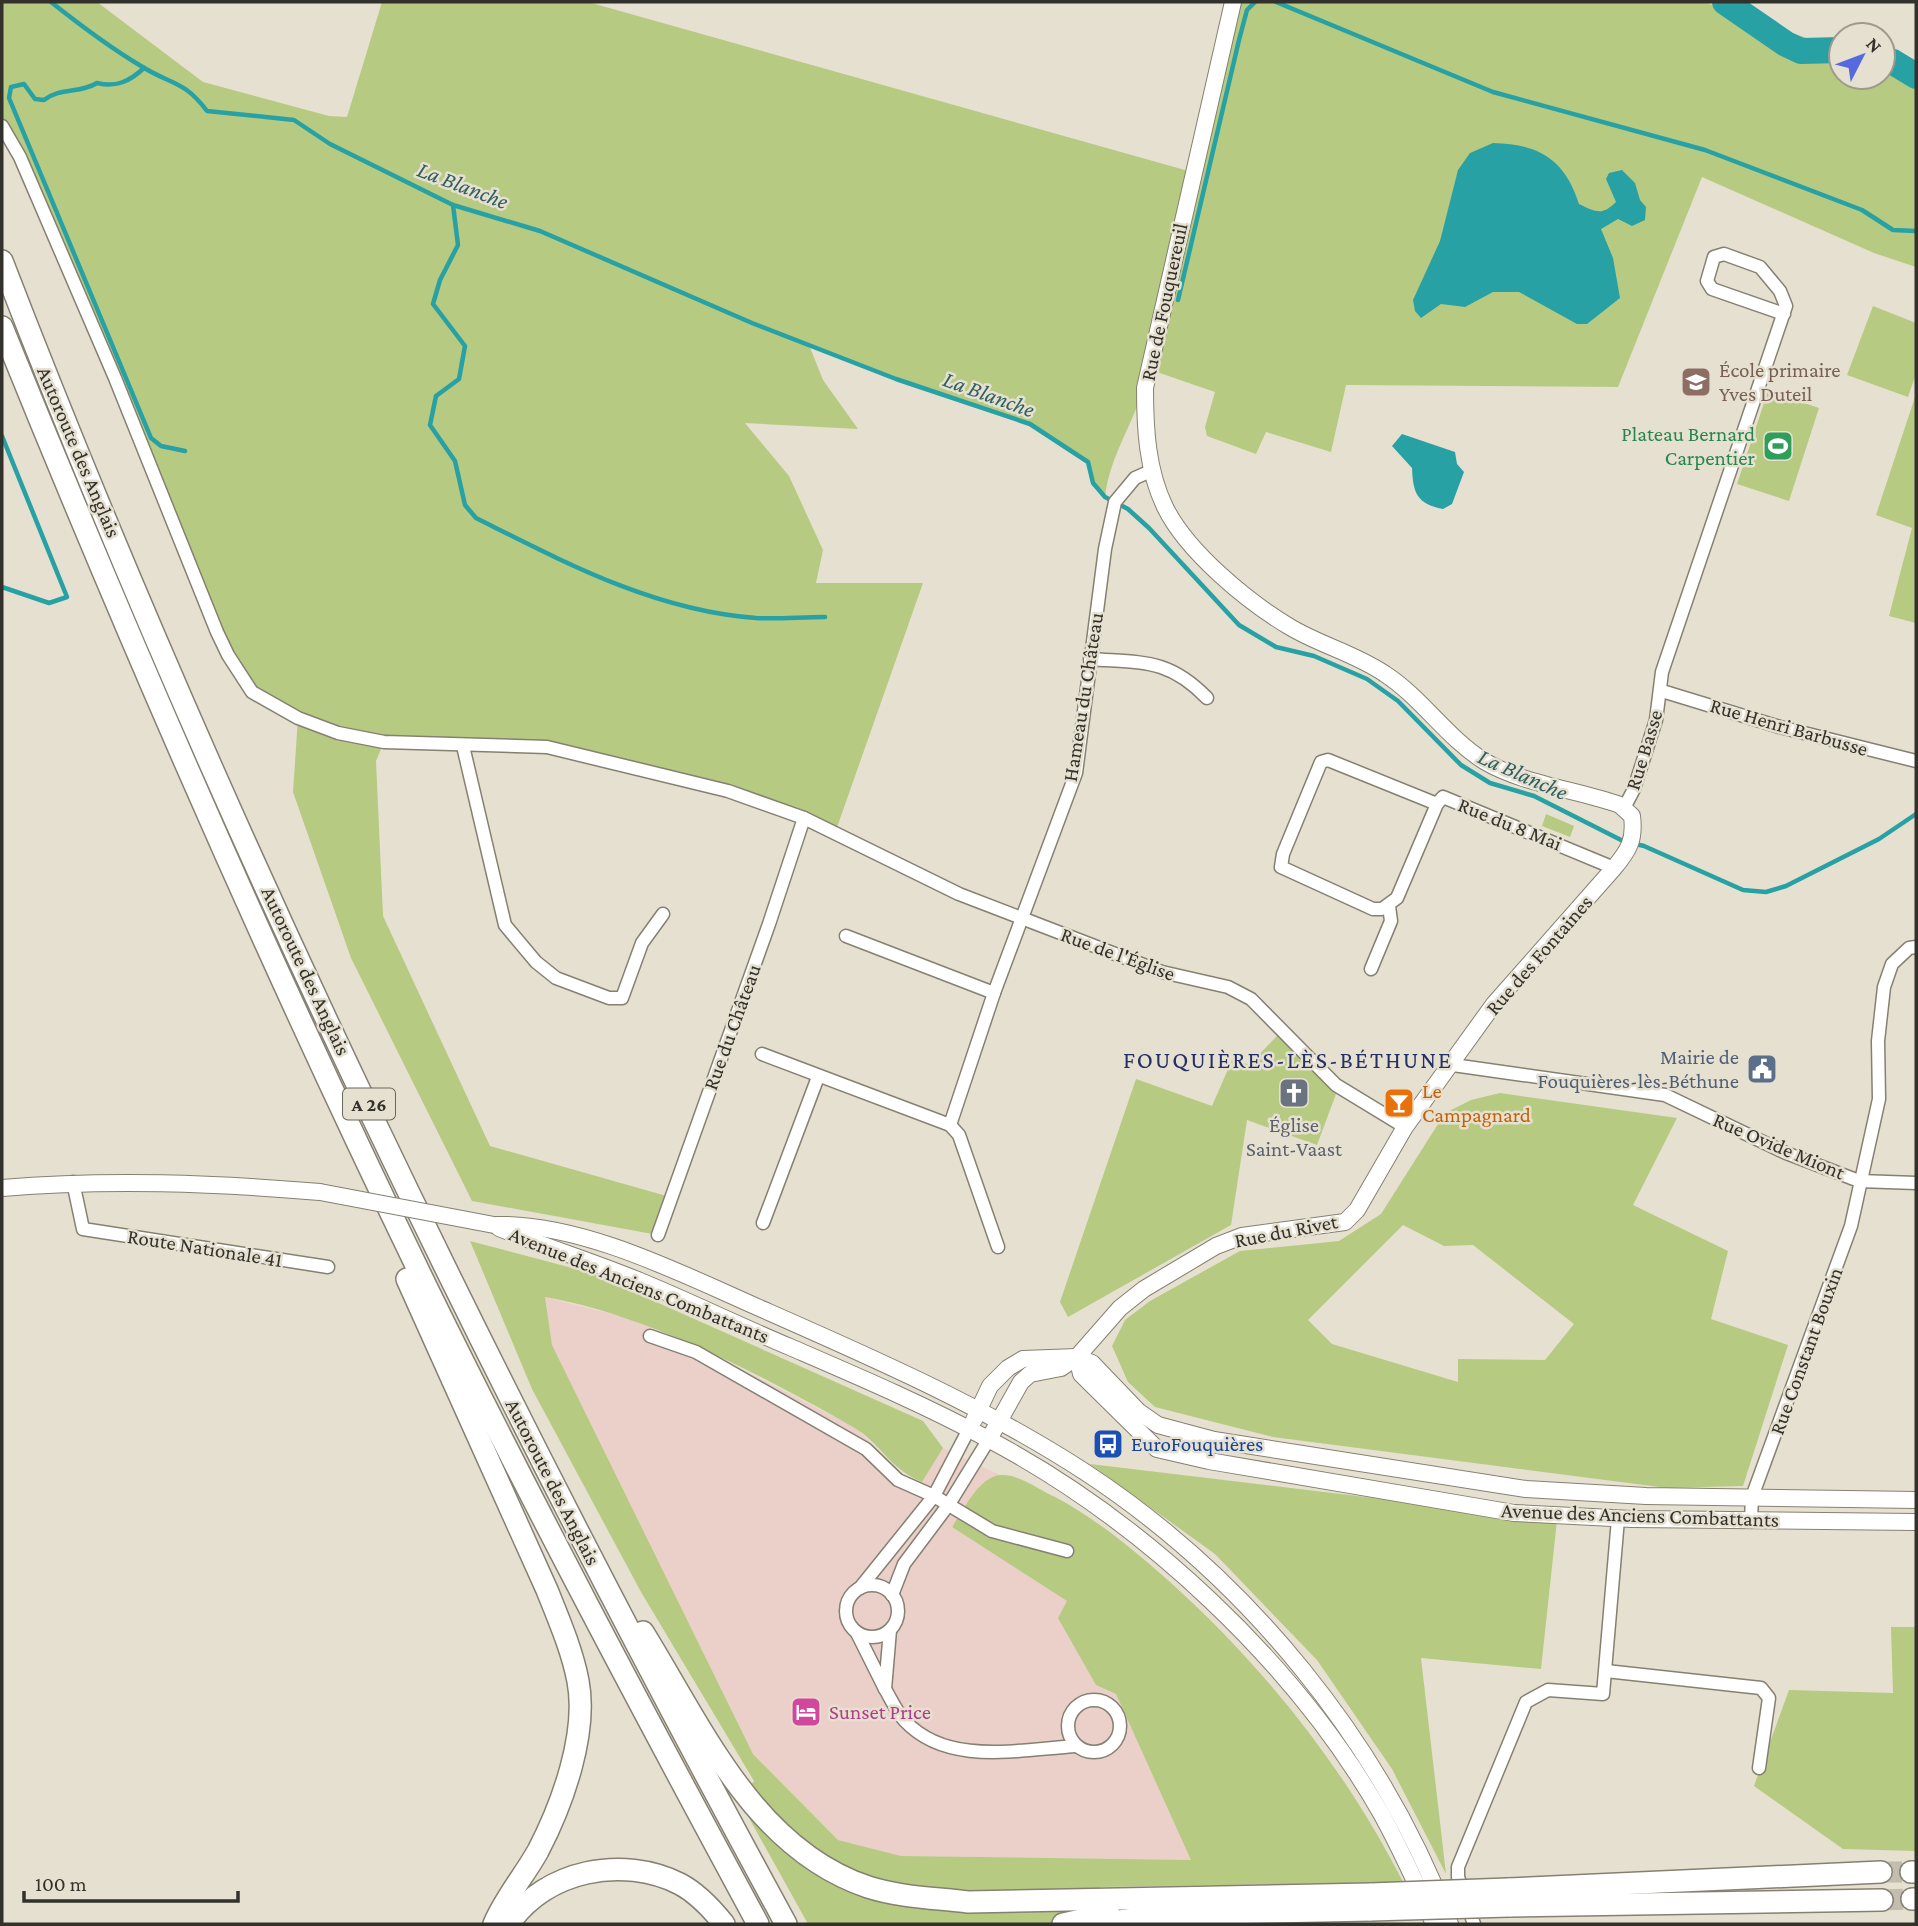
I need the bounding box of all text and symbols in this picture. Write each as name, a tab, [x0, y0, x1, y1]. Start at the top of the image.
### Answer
north arrow	[1827, 21, 1897, 91]
text: N	[1862, 33, 1886, 57]
water label: La Blanche	[414, 156, 512, 214]
street label: Rue de Fouquereuil	[1136, 221, 1192, 383]
place label: École primaire Yves Duteil	[1719, 358, 1840, 406]
street label: Autoroute des Anglais	[32, 363, 126, 541]
school or university icon: École primaire Yves Duteil	[1679, 365, 1713, 399]
water label: La Blanche	[940, 366, 1038, 423]
place label: Plateau Bernard Carpentier	[1621, 422, 1756, 470]
sports icon: Plateau Bernard Carpentier	[1761, 429, 1795, 463]
street label: Hameau du Château	[1058, 611, 1108, 783]
street label: Rue Henri Barbusse	[1707, 693, 1871, 761]
street label: Rue Basse	[1620, 707, 1668, 793]
water label: La Blanche	[1474, 743, 1572, 805]
street label: Rue du 8 Mai	[1455, 792, 1566, 856]
street label: Autoroute des Anglais	[256, 883, 356, 1059]
street label: Rue des Fontaines	[1481, 890, 1597, 1020]
street label: Rue de l'Église	[1057, 922, 1179, 986]
street label: Rue du Château	[698, 961, 766, 1093]
place label: Mairie de Fouquières-lès-Béthune	[1538, 1045, 1739, 1093]
district label: FOUQUIÈRES-LÈS-BÉTHUNE	[1123, 1046, 1453, 1073]
public building icon: Mairie de Fouquières-lès-Béthune	[1745, 1052, 1779, 1086]
church icon: Église Saint-Vaast	[1277, 1076, 1311, 1110]
place label: Le Campagnard	[1422, 1079, 1531, 1127]
bar icon: Le Campagnard	[1382, 1086, 1416, 1120]
road number: A 26	[343, 1088, 395, 1120]
street label: Rue Ovide Miont	[1710, 1107, 1849, 1185]
place label: Église Saint-Vaast	[1246, 1113, 1343, 1161]
street label: Rue du Rivet	[1232, 1209, 1341, 1253]
street label: Avenue des Anciens Combattants	[506, 1222, 772, 1348]
street label: Route Nationale 41	[126, 1224, 284, 1272]
street label: Rue Constant Bouxin	[1765, 1264, 1847, 1438]
street label: Autoroute des Anglais	[501, 1395, 605, 1569]
bus stop icon: EuroFouquières	[1091, 1427, 1125, 1461]
place label: EuroFouquières	[1131, 1432, 1263, 1456]
street label: Avenue des Anciens Combattants	[1501, 1498, 1779, 1532]
hotel icon: Sunset Price	[789, 1695, 823, 1729]
place label: Sunset Price	[829, 1700, 931, 1724]
scale bar	[24, 1860, 238, 1904]
text: 100 m	[35, 1872, 87, 1896]

